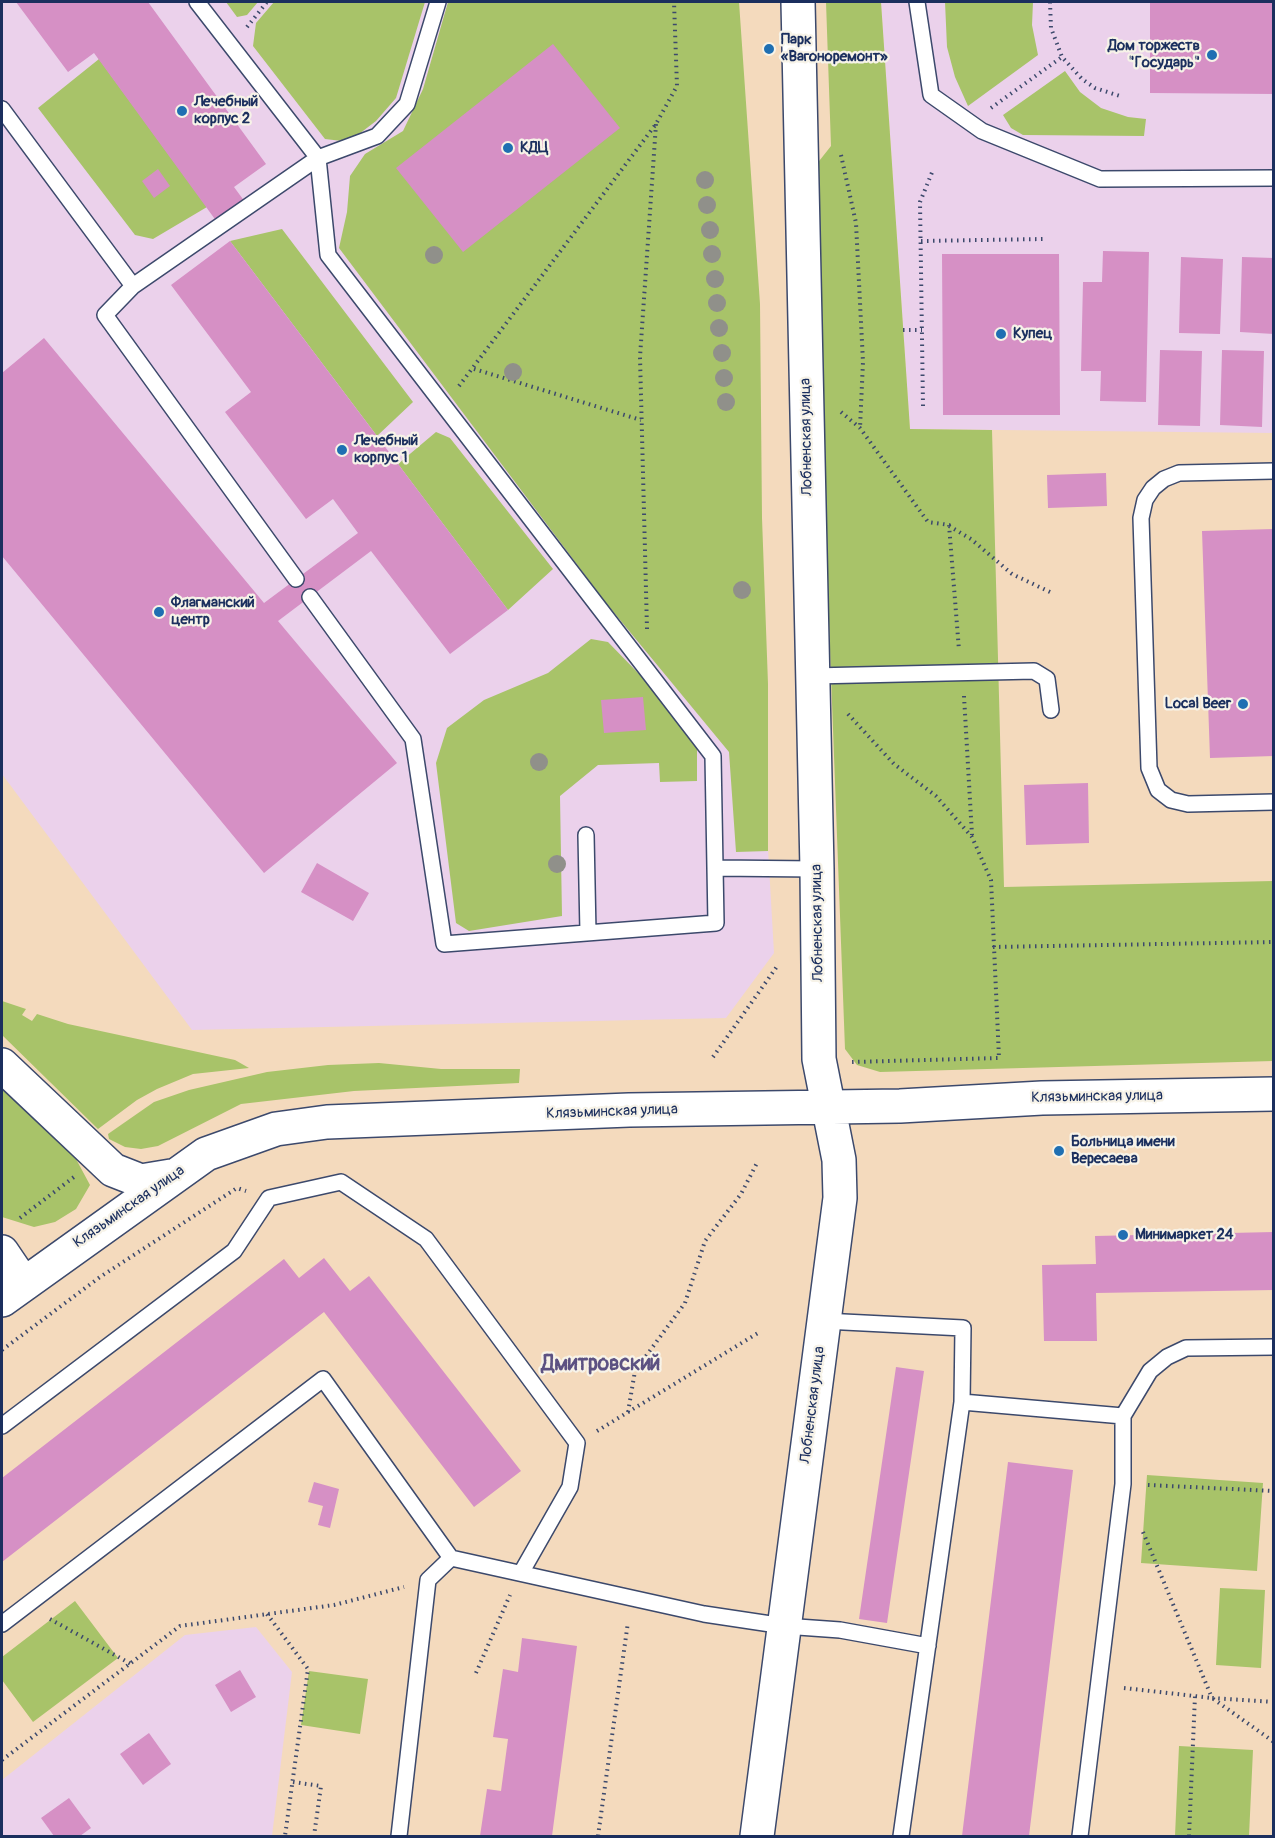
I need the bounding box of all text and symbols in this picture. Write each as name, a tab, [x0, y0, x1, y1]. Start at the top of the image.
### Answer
place label: Парк «Вагоноремонт»	[781, 31, 888, 66]
place label: Дом торжеств "Государь"	[1108, 37, 1200, 72]
marker: Парк «Вагоноремонт»	[762, 42, 776, 56]
marker: Дом торжеств "Государь"	[1205, 48, 1219, 62]
place label: Лечебный корпус 2	[194, 93, 258, 128]
marker: Лечебный корпус 2	[175, 104, 189, 118]
place label: КДЦ	[520, 139, 548, 157]
marker: КДЦ	[501, 141, 515, 155]
place label: Купец	[1013, 325, 1052, 343]
marker: Купец	[994, 327, 1008, 341]
street label: Лобненская улица	[797, 378, 817, 496]
place label: Лечебный корпус 1	[354, 432, 418, 467]
marker: Лечебный корпус 1	[335, 443, 349, 457]
place label: Флагманский центр	[171, 594, 255, 629]
marker: Флагманский центр	[152, 605, 166, 619]
place label: Local Beer	[1164, 695, 1231, 713]
marker: Local Beer	[1236, 697, 1250, 711]
street label: Лобненская улица	[808, 864, 828, 982]
street label: Клязьминская улица	[1031, 1087, 1163, 1107]
street label: Клязьминская улица	[546, 1101, 678, 1123]
place label: Больница имени Вересаева	[1071, 1133, 1175, 1168]
marker: Больница имени Вересаева	[1052, 1144, 1066, 1158]
street label: Клязьминская улица	[70, 1162, 188, 1252]
place label: Минимаркет 24	[1135, 1226, 1234, 1244]
marker: Минимаркет 24	[1116, 1228, 1130, 1242]
street label: Лобненская улица	[797, 1345, 829, 1465]
district label: Дмитровский	[542, 1352, 660, 1378]

